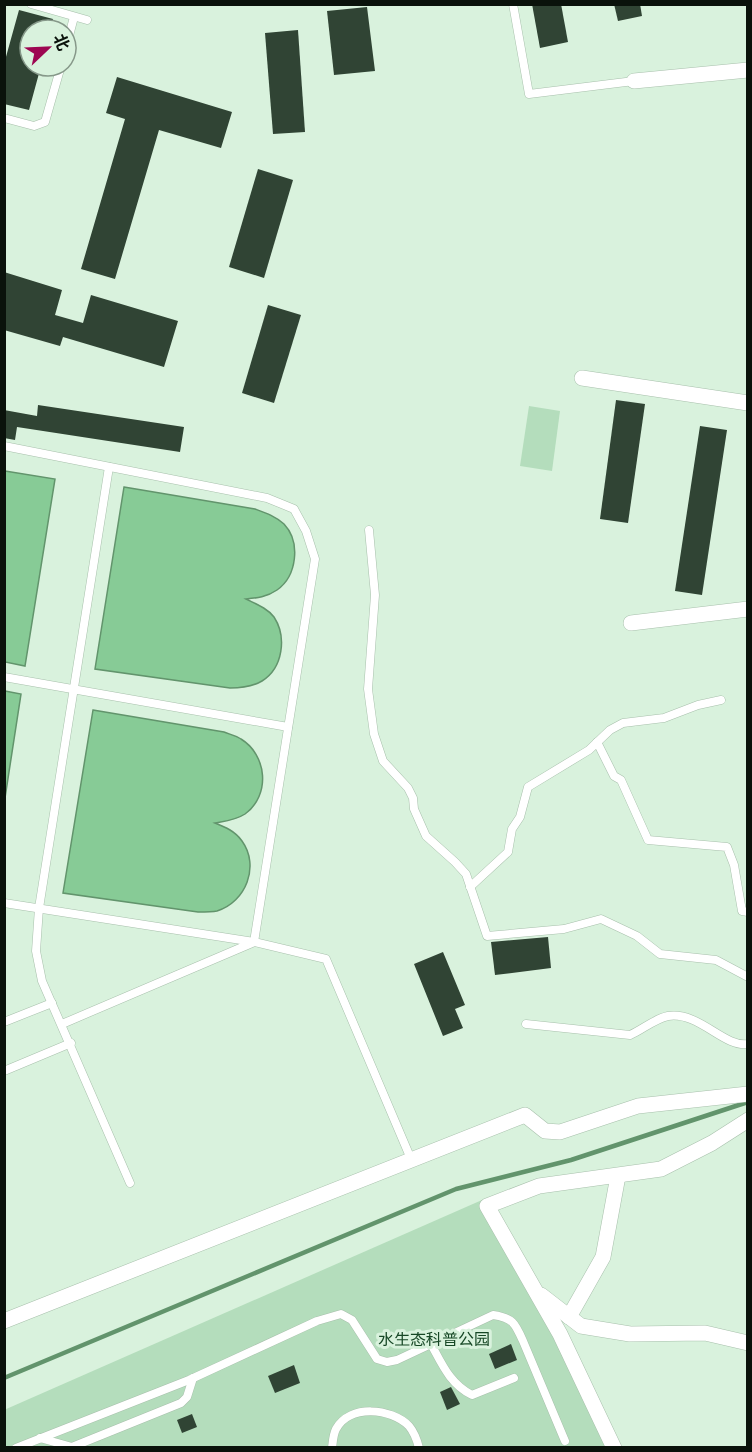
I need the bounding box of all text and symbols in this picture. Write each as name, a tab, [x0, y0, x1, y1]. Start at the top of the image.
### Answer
north arrow	[18, 18, 78, 78]
text: 北	[49, 31, 74, 53]
park label: 水生态科普公园	[378, 1329, 490, 1349]

